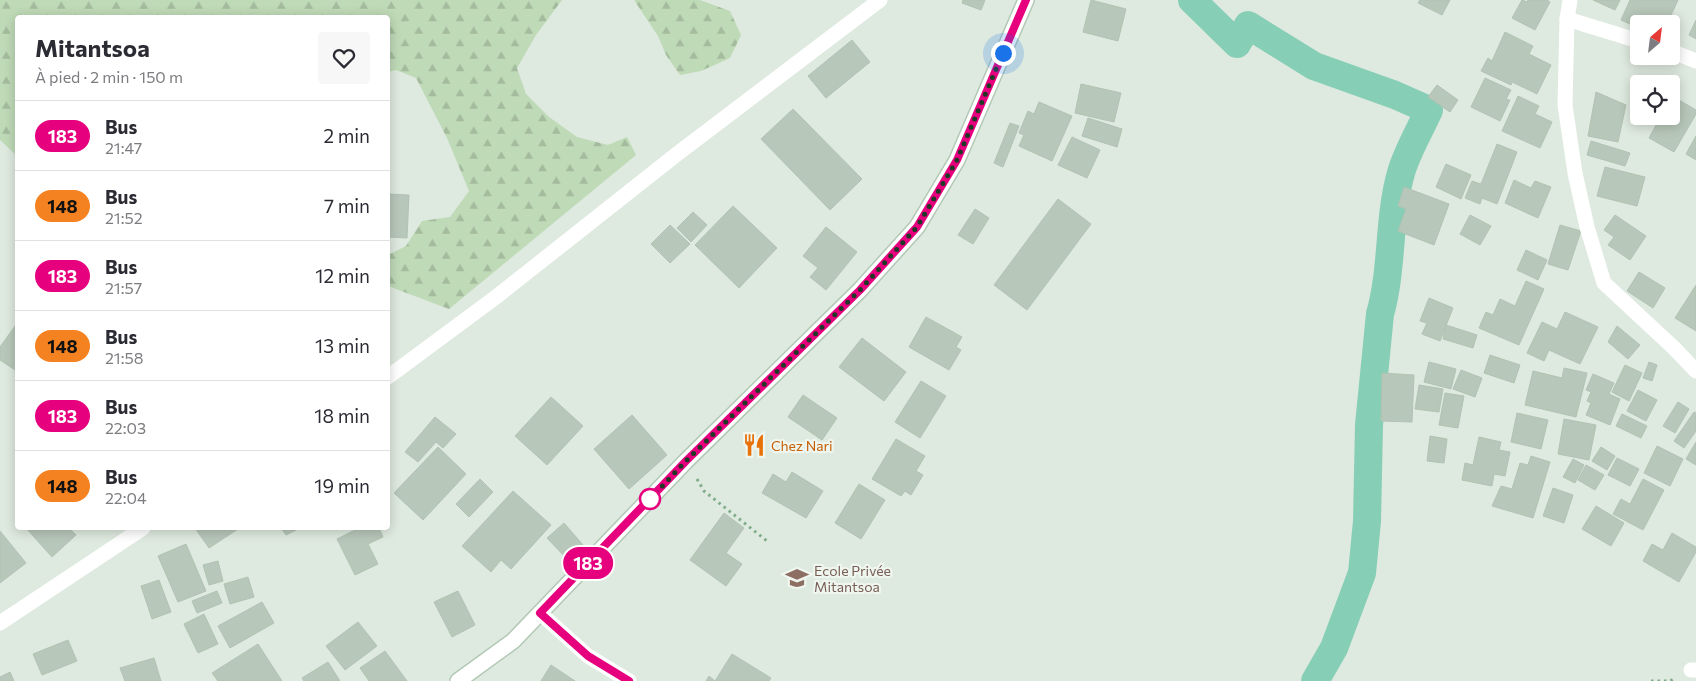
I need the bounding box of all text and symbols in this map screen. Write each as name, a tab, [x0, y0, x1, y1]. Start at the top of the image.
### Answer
north arrow	[1630, 15, 1680, 65]
map controls	[1630, 15, 1680, 125]
button: heart	[318, 32, 370, 84]
text: Mitantsoa	[35, 33, 150, 62]
your location	[991, 41, 1016, 66]
text: À pied · 2 min · 150 m	[35, 67, 183, 86]
button: locate	[1630, 75, 1680, 125]
text: Bus	[105, 115, 137, 138]
text: 2 min	[323, 124, 370, 147]
text: 183	[48, 125, 77, 147]
text: 21:47	[105, 138, 142, 157]
text: Bus	[105, 185, 137, 208]
text: 7 min	[324, 194, 370, 217]
text: 148	[47, 195, 78, 217]
text: 21:52	[105, 208, 143, 227]
text: Bus	[105, 255, 137, 278]
text: 12 min	[315, 264, 370, 287]
text: 183	[48, 265, 77, 287]
text: 21:57	[105, 278, 142, 297]
text: Bus	[105, 325, 137, 348]
text: 13 min	[315, 334, 370, 357]
text: 148	[47, 335, 78, 357]
text: 21:58	[105, 348, 143, 367]
text: Bus	[105, 395, 137, 418]
text: 18 min	[314, 404, 370, 427]
text: 183	[48, 405, 77, 427]
text: 22:03	[105, 418, 146, 437]
restaurant icon: Chez Nari	[741, 432, 767, 458]
place label: Chez Nari	[771, 437, 833, 454]
text: Bus	[105, 465, 137, 488]
text: 19 min	[314, 474, 370, 497]
text: 148	[47, 475, 78, 497]
text: 22:04	[105, 488, 147, 507]
unlabelled marker	[639, 488, 661, 510]
line badge: 183	[559, 547, 617, 579]
text: 183	[573, 552, 603, 574]
place label: Ecole Privée Mitantsoa	[814, 562, 891, 595]
school or university icon: Ecole Privée Mitantsoa	[784, 565, 810, 591]

